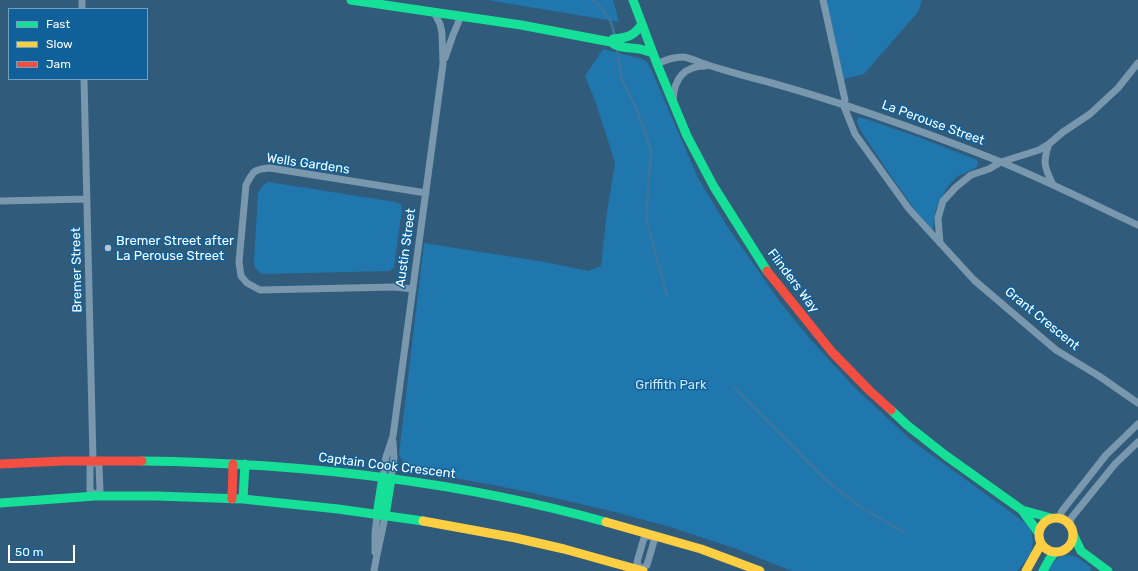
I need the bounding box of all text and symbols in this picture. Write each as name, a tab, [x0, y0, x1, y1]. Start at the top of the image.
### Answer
legend	[8, 8, 148, 80]
text: Fast	[46, 17, 70, 31]
text: Slow	[46, 37, 73, 51]
text: Jam	[46, 57, 71, 71]
street label: La Perouse Street	[880, 97, 986, 149]
street label: Wells Gardens	[265, 150, 351, 178]
street label: Austin Street	[393, 207, 419, 289]
street label: Bremer Street	[68, 227, 86, 313]
place label: Bremer Street after La Perouse Street	[116, 233, 234, 264]
marker: Bremer Street after La Perouse Street	[103, 243, 113, 253]
street label: Flinders Way	[764, 246, 822, 316]
street label: Grant Crescent	[1001, 284, 1083, 354]
park label: Griffith Park	[635, 377, 707, 393]
street label: Captain Cook Crescent	[317, 450, 457, 482]
scale bar	[10, 537, 77, 563]
text: 50 m	[15, 545, 43, 559]

